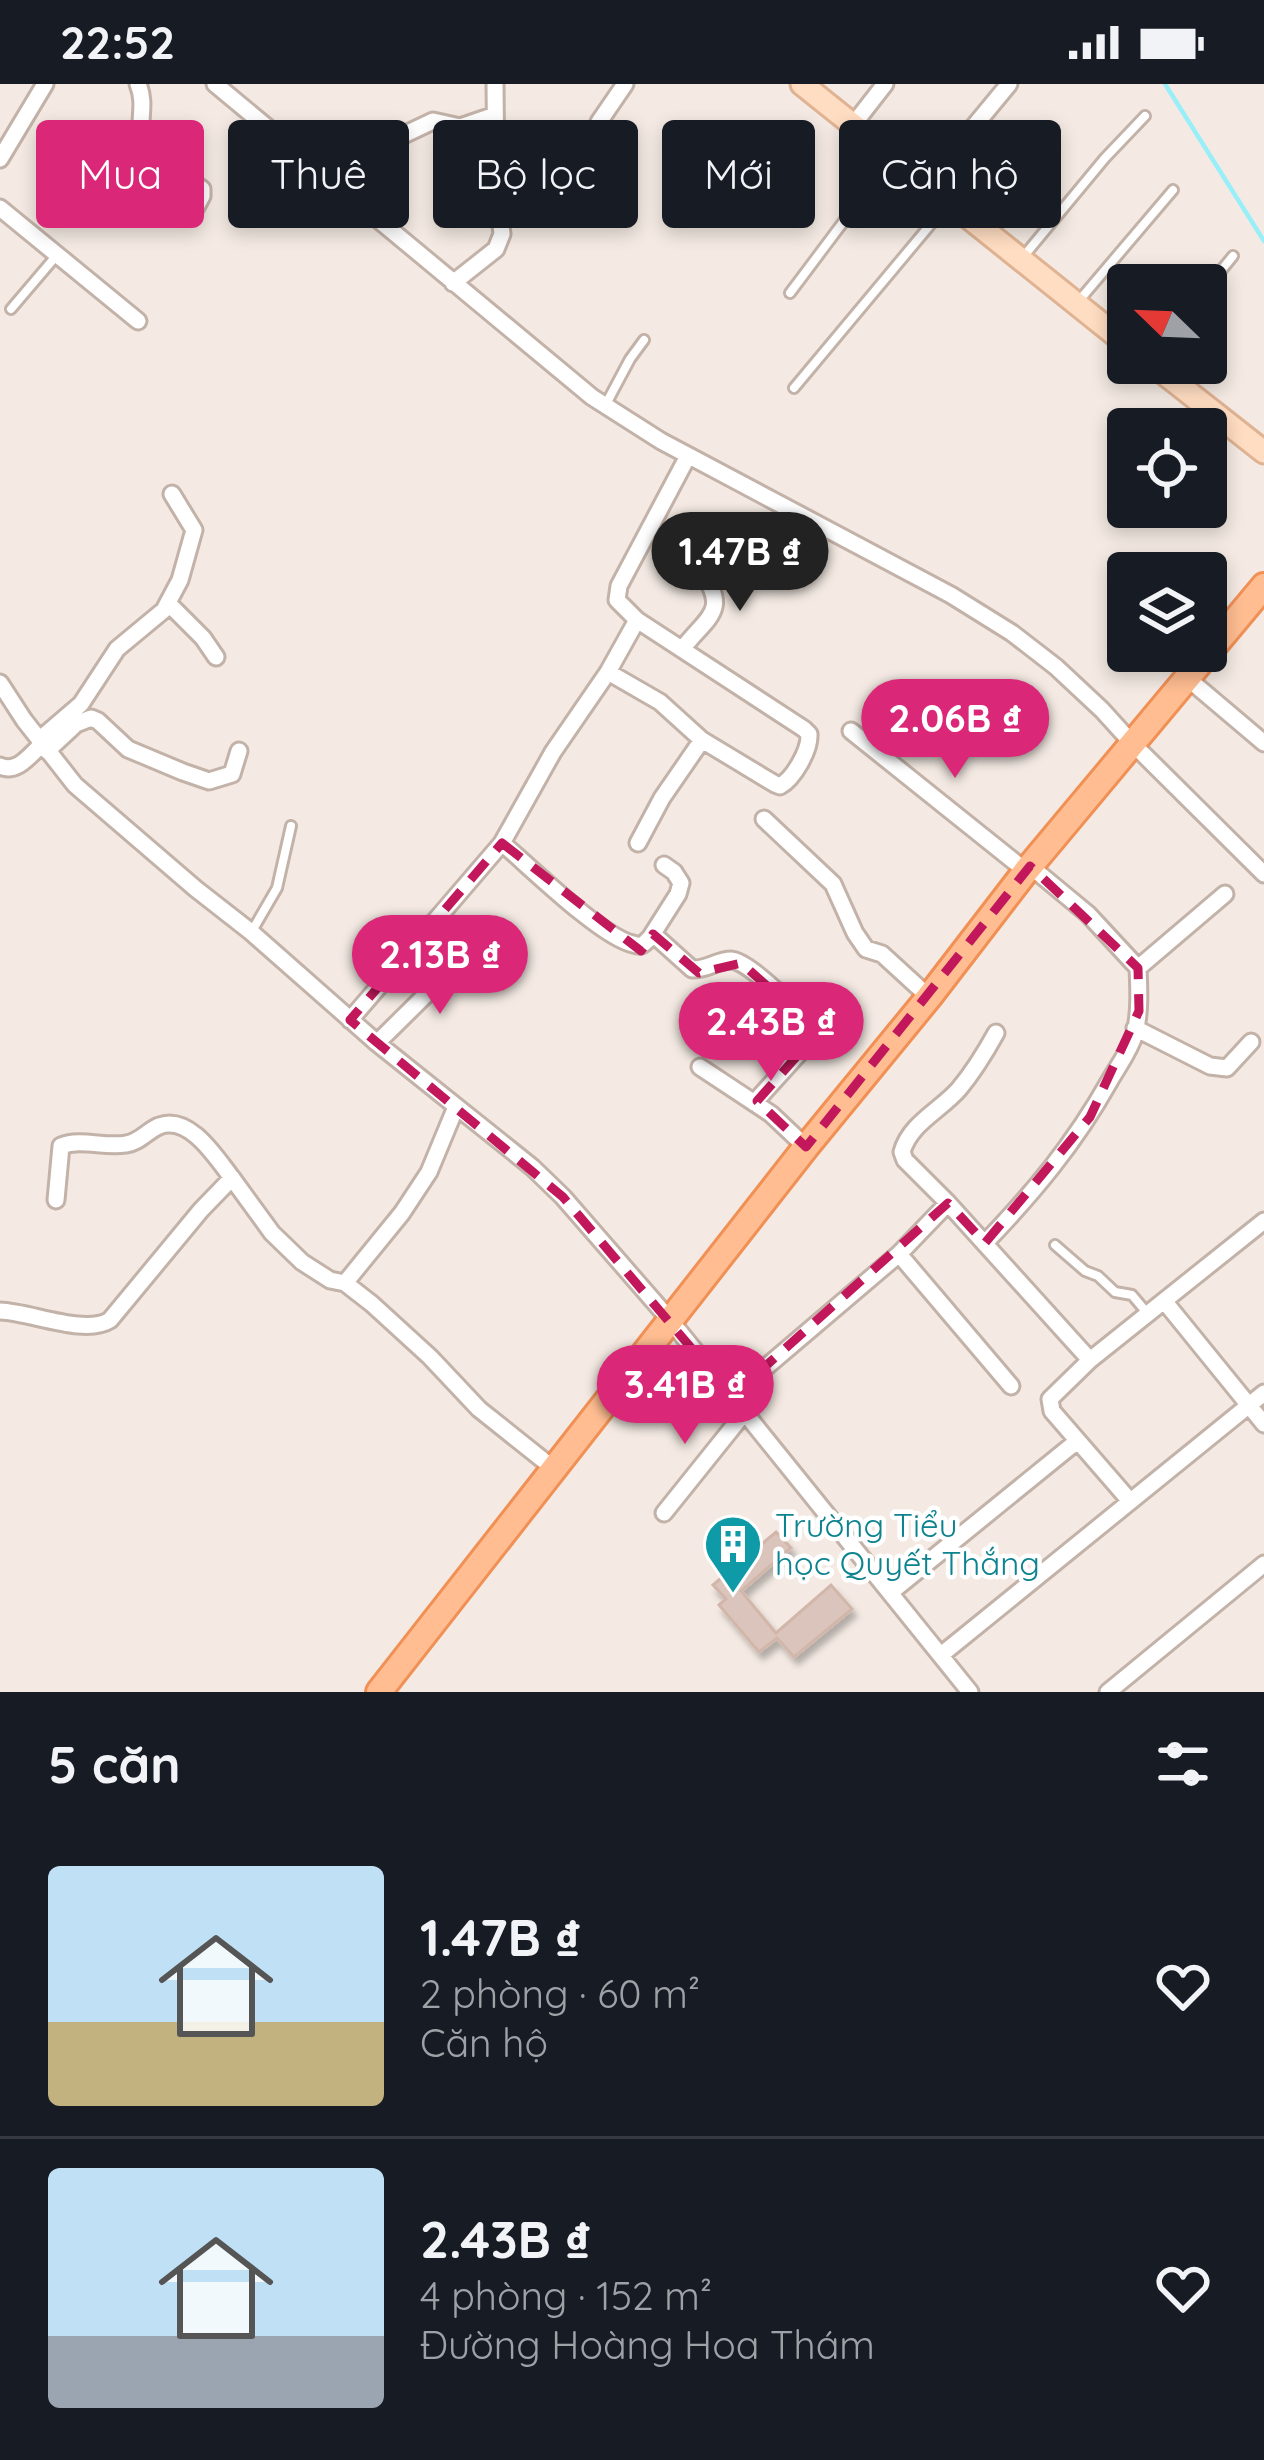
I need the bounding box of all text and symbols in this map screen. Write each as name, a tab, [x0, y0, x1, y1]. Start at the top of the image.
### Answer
text: 22:52	[60, 14, 175, 70]
chip: Mua	[36, 120, 204, 228]
chip: Thuê	[228, 120, 409, 228]
chip: Bộ lọc	[433, 120, 638, 228]
chip: Mới	[662, 120, 815, 228]
chip: Căn hộ	[839, 120, 1061, 228]
north arrow	[1107, 264, 1227, 384]
map controls	[1107, 264, 1227, 672]
button: locate	[1107, 408, 1227, 528]
pin: 1.47B ₫	[629, 512, 851, 614]
text: 1.47B ₫	[679, 526, 801, 575]
button: layers	[1107, 552, 1227, 672]
pin: 2.06B ₫	[844, 679, 1066, 781]
text: 2.06B ₫	[888, 693, 1022, 742]
pin: 2.13B ₫	[329, 915, 551, 1017]
text: 2.13B ₫	[379, 929, 501, 978]
pin: 2.43B ₫	[660, 982, 882, 1084]
text: 2.43B ₫	[706, 996, 836, 1045]
pin: 3.41B ₫	[574, 1345, 796, 1447]
text: 3.41B ₫	[624, 1359, 746, 1408]
place label: Trường Tiểu học Quyết Thắng	[775, 1504, 1040, 1583]
building icon: Trường Tiểu học Quyết Thắng	[702, 1513, 764, 1595]
icon: filters	[1150, 1731, 1216, 1797]
text: 5 căn	[48, 1732, 181, 1796]
text: 1.47B ₫	[420, 1905, 581, 1969]
icon: home	[144, 1914, 288, 2058]
icon: heart	[1150, 1953, 1216, 2019]
text: 2 phòng · 60 m²	[420, 1969, 700, 2018]
text: Căn hộ	[420, 2018, 548, 2067]
text: 2.43B ₫	[420, 2207, 591, 2271]
icon: home	[144, 2216, 288, 2360]
icon: heart	[1150, 2255, 1216, 2321]
text: 4 phòng · 152 m²	[420, 2271, 712, 2320]
text: Đường Hoàng Hoa Thám	[420, 2320, 875, 2369]

